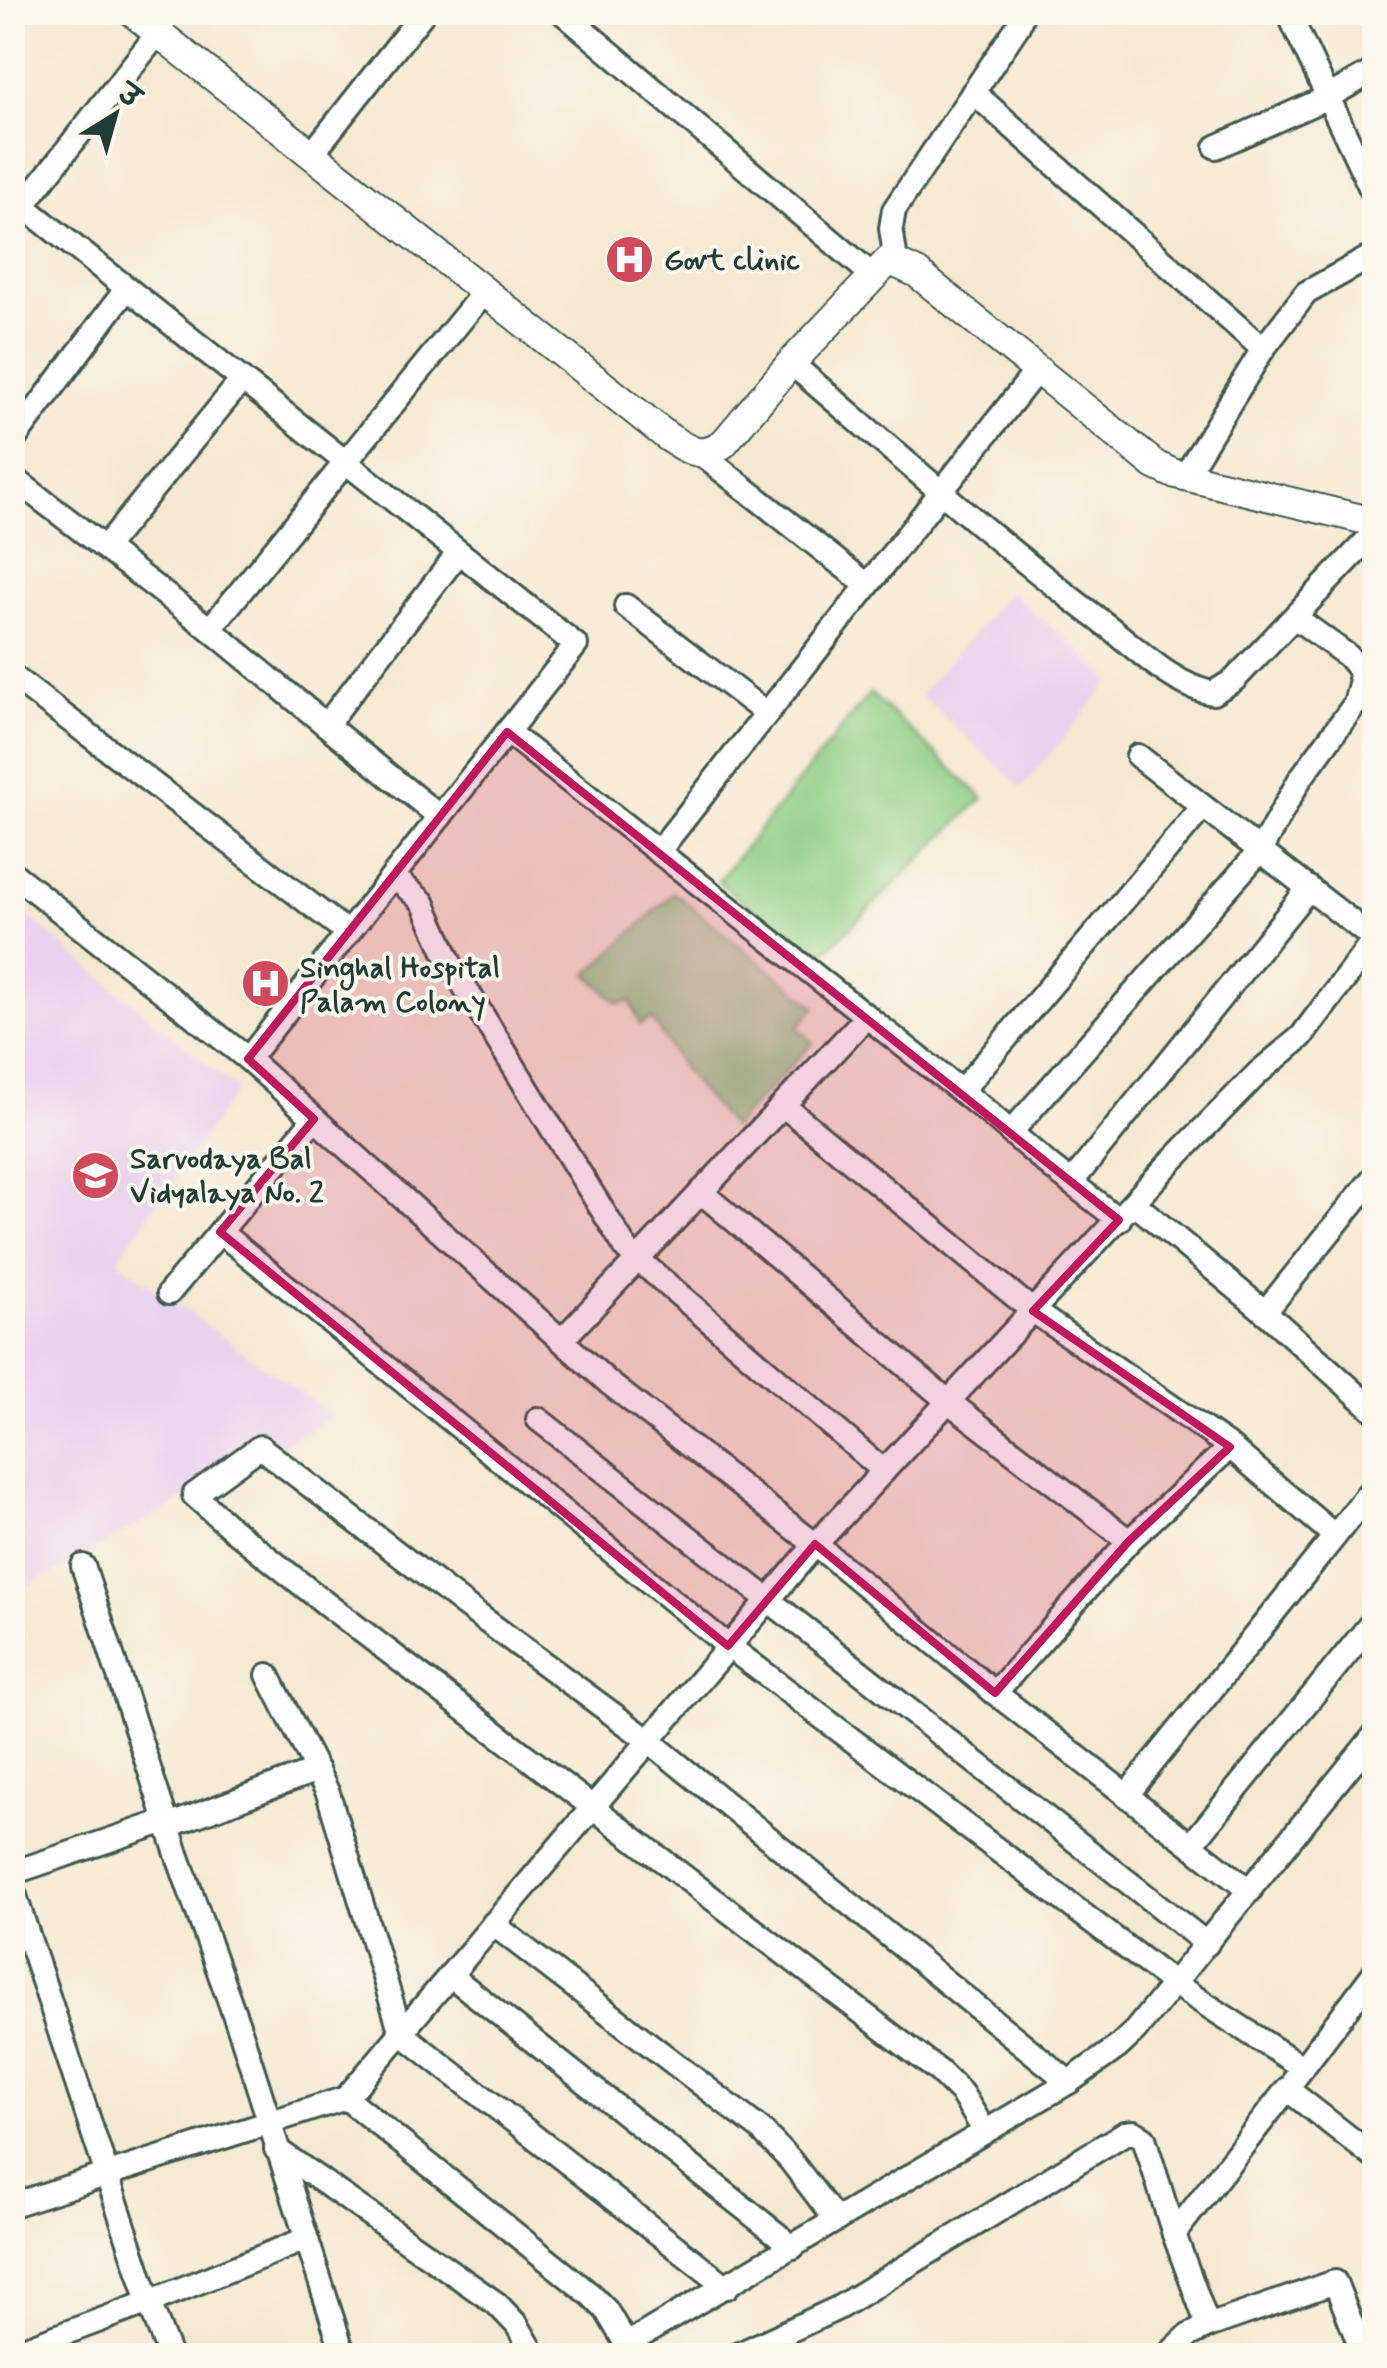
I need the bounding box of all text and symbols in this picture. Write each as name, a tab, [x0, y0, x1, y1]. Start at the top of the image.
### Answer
north arrow	[65, 65, 165, 165]
text: उ	[108, 75, 149, 119]
hospital icon: Govt clinic	[603, 233, 655, 285]
place label: Govt clinic	[664, 241, 800, 280]
place label: Singhal Hospital Palam Colony	[300, 949, 500, 1022]
hospital icon: Singhal Hospital Palam Colony	[239, 958, 291, 1010]
place label: Sarvodaya Bal Vidyalaya No. 2	[130, 1140, 324, 1213]
school or university icon: Sarvodaya Bal Vidyalaya No. 2	[69, 1149, 121, 1201]

